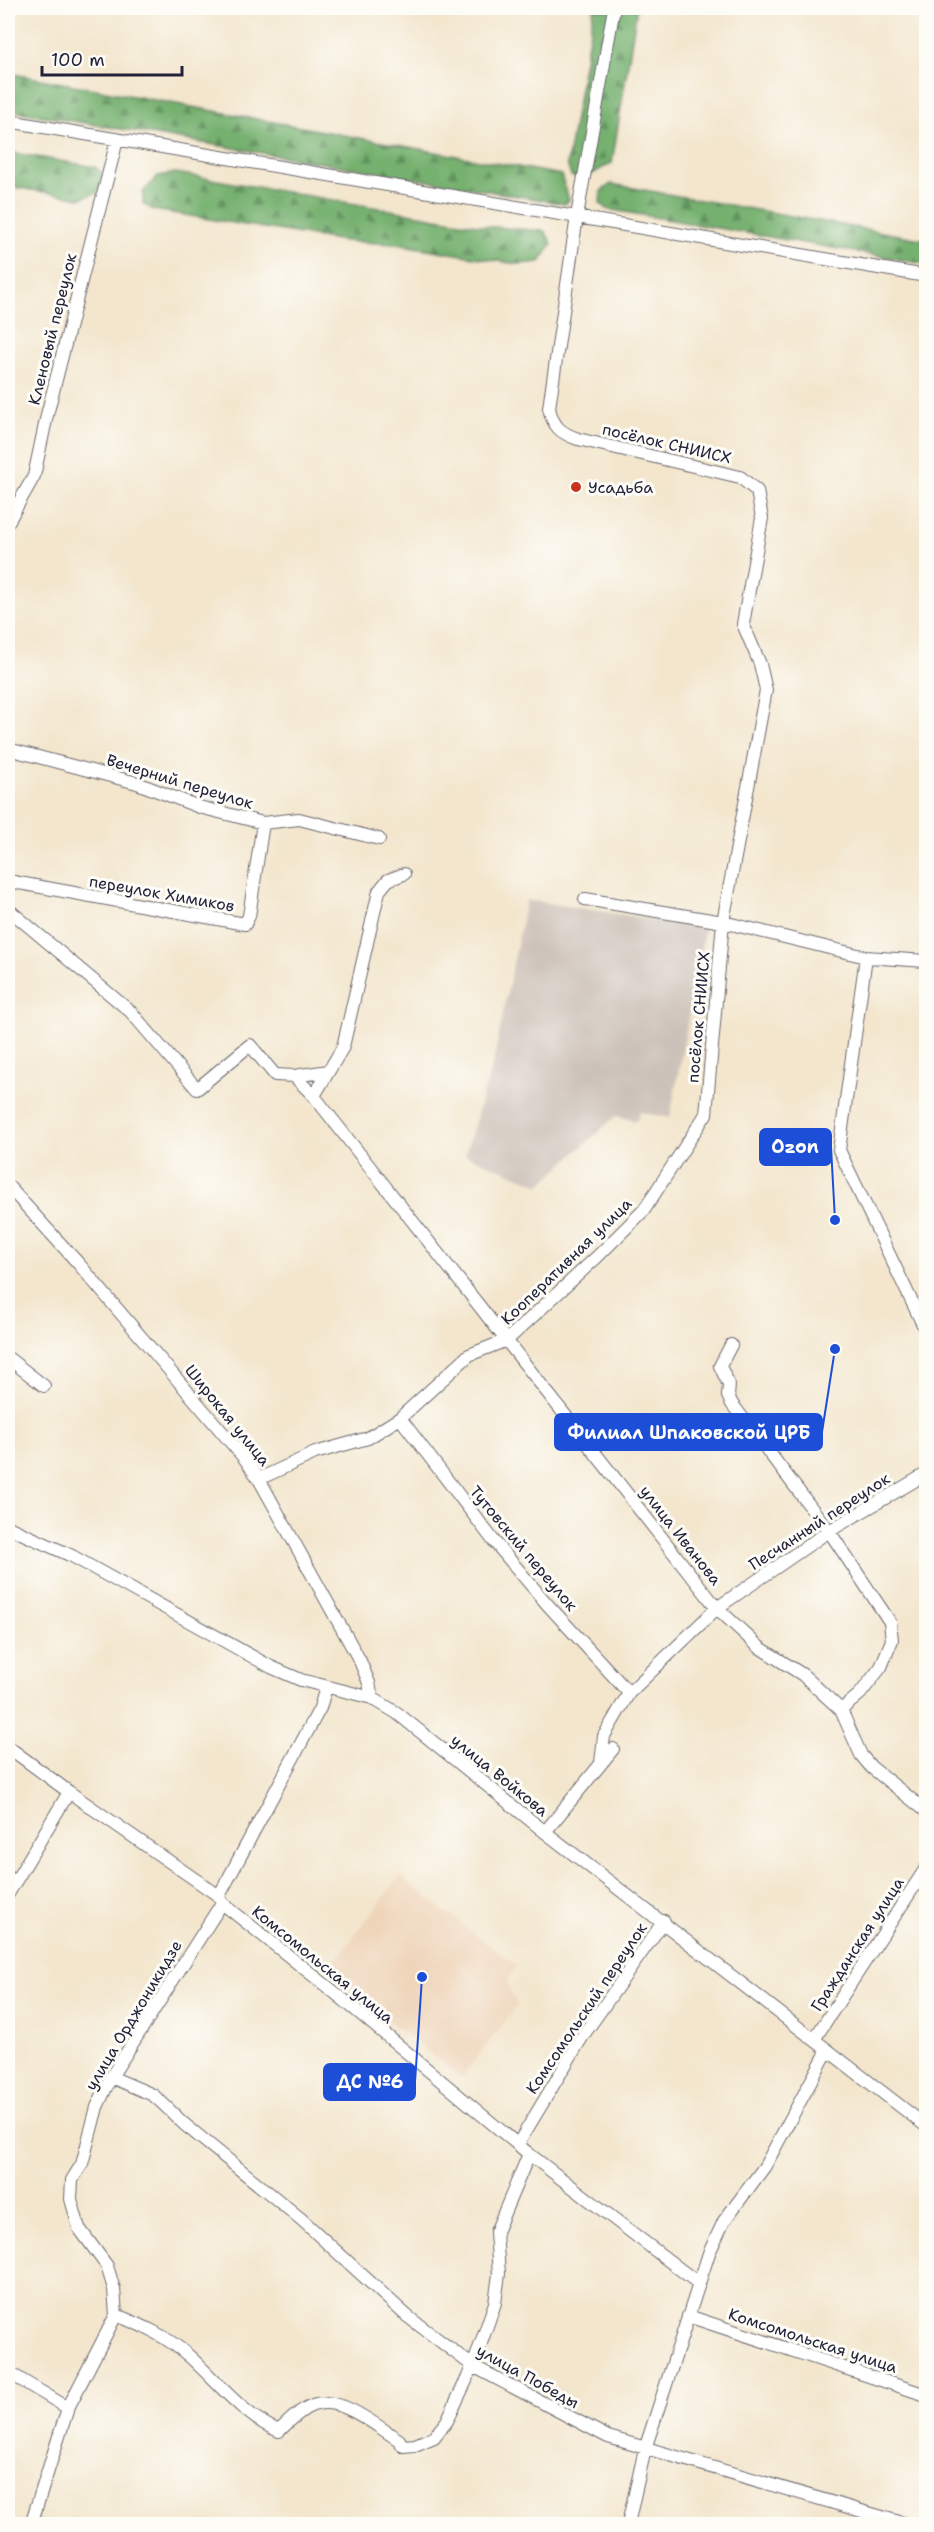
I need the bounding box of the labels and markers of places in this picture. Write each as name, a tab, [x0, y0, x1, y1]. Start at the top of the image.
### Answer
place label: Усадьба	[588, 477, 653, 498]
marker: Усадьба	[569, 480, 583, 494]
callout: Ozon	[760, 1129, 831, 1165]
callout: Филиал Шпаковской ЦРБ	[555, 1414, 822, 1450]
callout: ДС №6	[324, 2064, 415, 2100]

